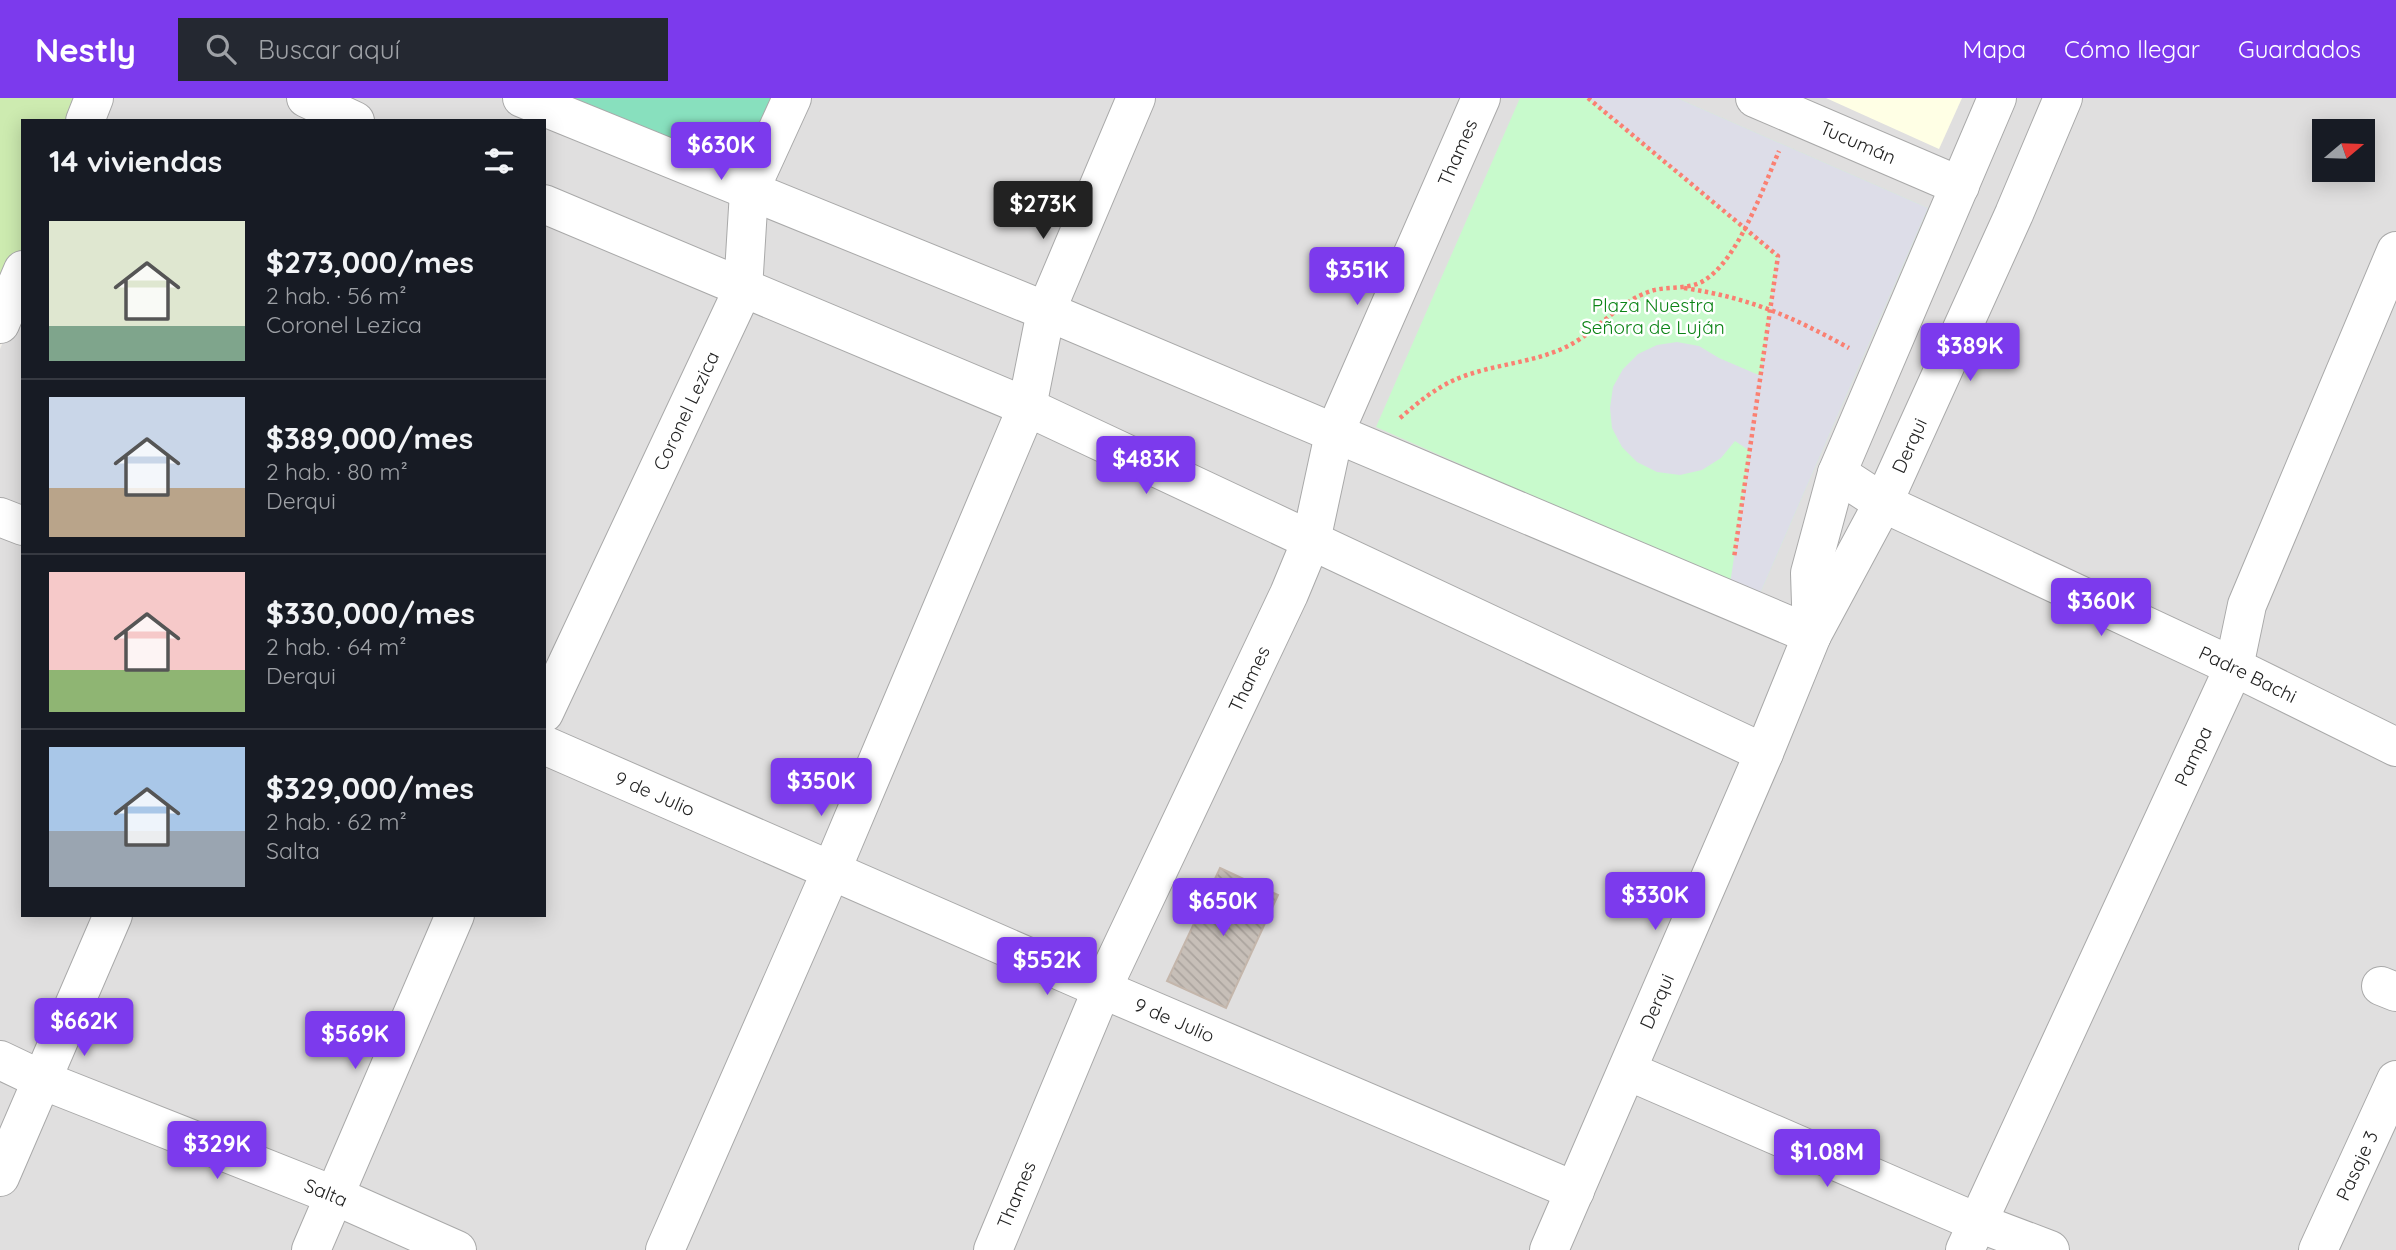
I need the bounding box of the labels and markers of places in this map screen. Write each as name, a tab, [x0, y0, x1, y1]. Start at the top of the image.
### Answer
pin: $630K	[672, 122, 770, 182]
pin: $273K	[994, 181, 1092, 241]
pin: $351K	[1308, 248, 1406, 307]
pin: $389K	[1921, 324, 2019, 383]
pin: $483K	[1097, 436, 1195, 496]
pin: $360K	[2052, 578, 2150, 638]
pin: $350K	[772, 758, 870, 818]
pin: $330K	[1606, 872, 1704, 932]
pin: $650K	[1174, 878, 1272, 938]
pin: $552K	[998, 937, 1096, 997]
pin: $662K	[35, 998, 133, 1058]
pin: $569K	[306, 1012, 404, 1071]
pin: $329K	[168, 1122, 266, 1181]
pin: $1.08M	[1770, 1130, 1884, 1189]

